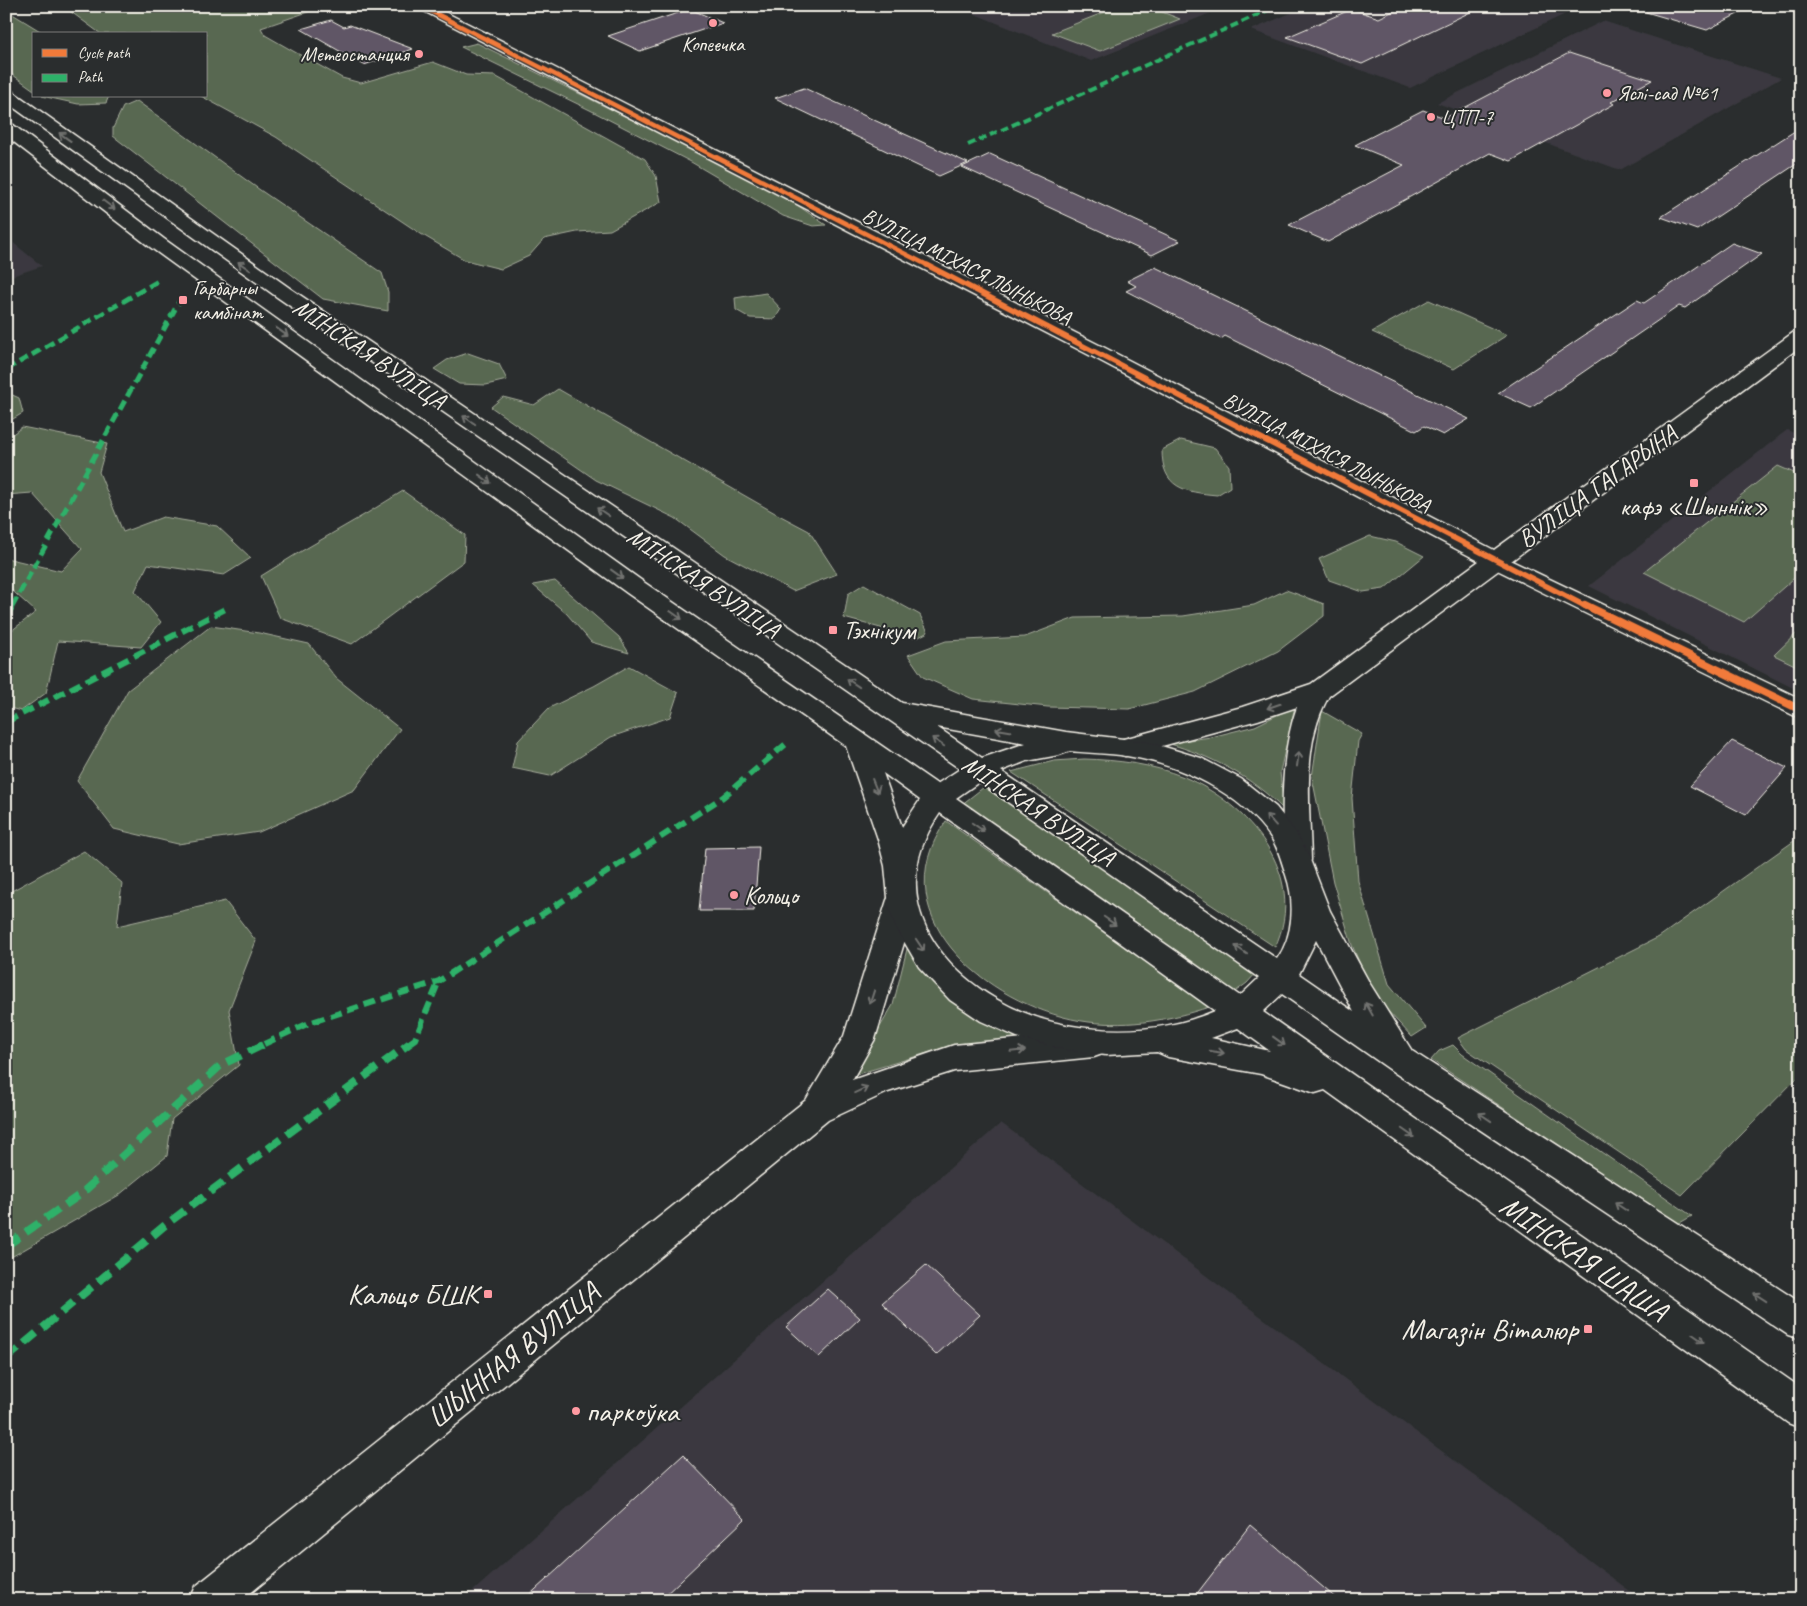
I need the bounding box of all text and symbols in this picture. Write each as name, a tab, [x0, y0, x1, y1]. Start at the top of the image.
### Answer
marker: Копеечка	[707, 17, 719, 29]
place label: Копеечка	[682, 31, 746, 57]
legend	[32, 32, 208, 98]
place label: Метеостанция	[301, 41, 411, 67]
text: Cycle path	[78, 44, 130, 63]
marker: Метеостанция	[413, 48, 425, 60]
text: Path	[78, 68, 104, 87]
place label: Яслі-сад №61	[1617, 80, 1719, 106]
marker: Яслі-сад №61	[1601, 87, 1613, 99]
place label: ЦТП-7	[1441, 104, 1495, 130]
marker: ЦТП-7	[1425, 111, 1437, 123]
one-way arrow	[59, 132, 73, 142]
one-way arrow	[102, 200, 115, 211]
street label: ВУЛІЦА МІХАСЯ ЛЫНЬКОВА	[858, 202, 1076, 330]
one-way arrow	[237, 261, 251, 271]
place label: Гарбарны камбінат	[193, 275, 264, 325]
street label: МІНСКАЯ ВУЛІЦА	[287, 291, 453, 417]
marker: Гарбарны камбінат	[177, 294, 189, 306]
one-way arrow	[275, 327, 288, 338]
street label: ВУЛІЦА МІХАСЯ ЛЫНЬКОВА	[1219, 386, 1436, 518]
one-way arrow	[463, 415, 477, 425]
street label: ВУЛІЦА ГАГАРЫНА	[1512, 417, 1685, 555]
one-way arrow	[478, 473, 491, 484]
marker: кафэ «Шыннік»	[1688, 477, 1700, 489]
place label: кафэ «Шыннік»	[1620, 491, 1768, 523]
one-way arrow	[596, 507, 610, 518]
street label: МІНСКАЯ ВУЛІЦА	[621, 520, 787, 646]
one-way arrow	[610, 568, 623, 579]
one-way arrow	[669, 610, 683, 620]
place label: Тэхнікум	[843, 615, 918, 647]
marker: Тэхнікум	[827, 624, 839, 636]
one-way arrow	[846, 678, 860, 688]
one-way arrow	[1267, 702, 1283, 711]
one-way arrow	[996, 725, 1012, 735]
one-way arrow	[932, 737, 946, 747]
street label: МІНСКАЯ ВУЛІЦА	[956, 748, 1122, 874]
one-way arrow	[1294, 752, 1304, 768]
one-way arrow	[871, 778, 880, 793]
one-way arrow	[1265, 813, 1276, 826]
one-way arrow	[971, 822, 985, 832]
place label: Кольцо	[744, 880, 801, 912]
marker: Кольцо	[728, 889, 740, 901]
one-way arrow	[1103, 916, 1117, 926]
one-way arrow	[915, 938, 926, 952]
one-way arrow	[1234, 945, 1248, 955]
one-way arrow	[867, 988, 876, 1004]
one-way arrow	[1364, 1002, 1374, 1017]
one-way arrow	[1272, 1036, 1286, 1047]
one-way arrow	[1010, 1047, 1026, 1056]
one-way arrow	[1209, 1047, 1225, 1057]
one-way arrow	[854, 1084, 869, 1094]
one-way arrow	[1479, 1112, 1493, 1122]
one-way arrow	[1401, 1128, 1415, 1138]
street label: МІНСКАЯ ШАША	[1493, 1186, 1677, 1331]
one-way arrow	[1614, 1201, 1628, 1211]
street label: ШЫННАЯ ВУЛІЦА	[419, 1272, 609, 1436]
place label: Кальцо БШК	[347, 1275, 483, 1313]
marker: Кальцо БШК	[482, 1288, 494, 1300]
one-way arrow	[1753, 1291, 1767, 1301]
place label: Магазін Віталюр	[1402, 1310, 1580, 1348]
marker: Магазін Віталюр	[1582, 1323, 1594, 1335]
one-way arrow	[1691, 1333, 1705, 1343]
place label: паркоўка	[586, 1392, 681, 1430]
marker: паркоўка	[570, 1405, 582, 1417]

